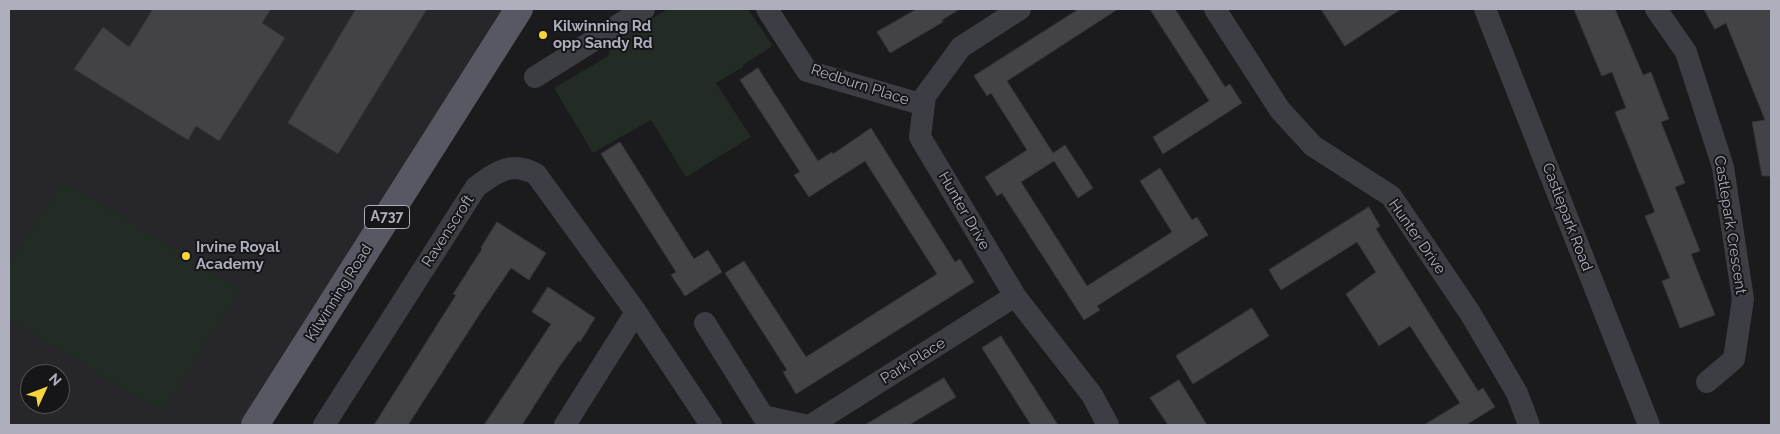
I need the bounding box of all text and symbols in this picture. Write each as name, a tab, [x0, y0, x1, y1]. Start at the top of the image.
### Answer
place label: Kilwinning Rd opp Sandy Rd	[553, 17, 652, 52]
marker: Kilwinning Rd opp Sandy Rd	[537, 29, 549, 41]
street label: Redburn Place	[809, 61, 911, 109]
street label: Castlepark Crescent	[1710, 154, 1750, 296]
street label: Castlepark Road	[1538, 161, 1596, 273]
street label: Hunter Drive	[934, 169, 994, 253]
street label: Ravenscroft	[418, 192, 478, 270]
street label: Hunter Drive	[1385, 196, 1449, 278]
road number: A737	[364, 206, 410, 228]
place label: Irvine Royal Academy	[196, 238, 280, 273]
street label: Kilwinning Road	[302, 241, 376, 345]
marker: Irvine Royal Academy	[180, 250, 192, 262]
street label: Park Place	[877, 334, 949, 388]
north arrow	[20, 364, 70, 414]
text: N	[46, 370, 65, 389]

